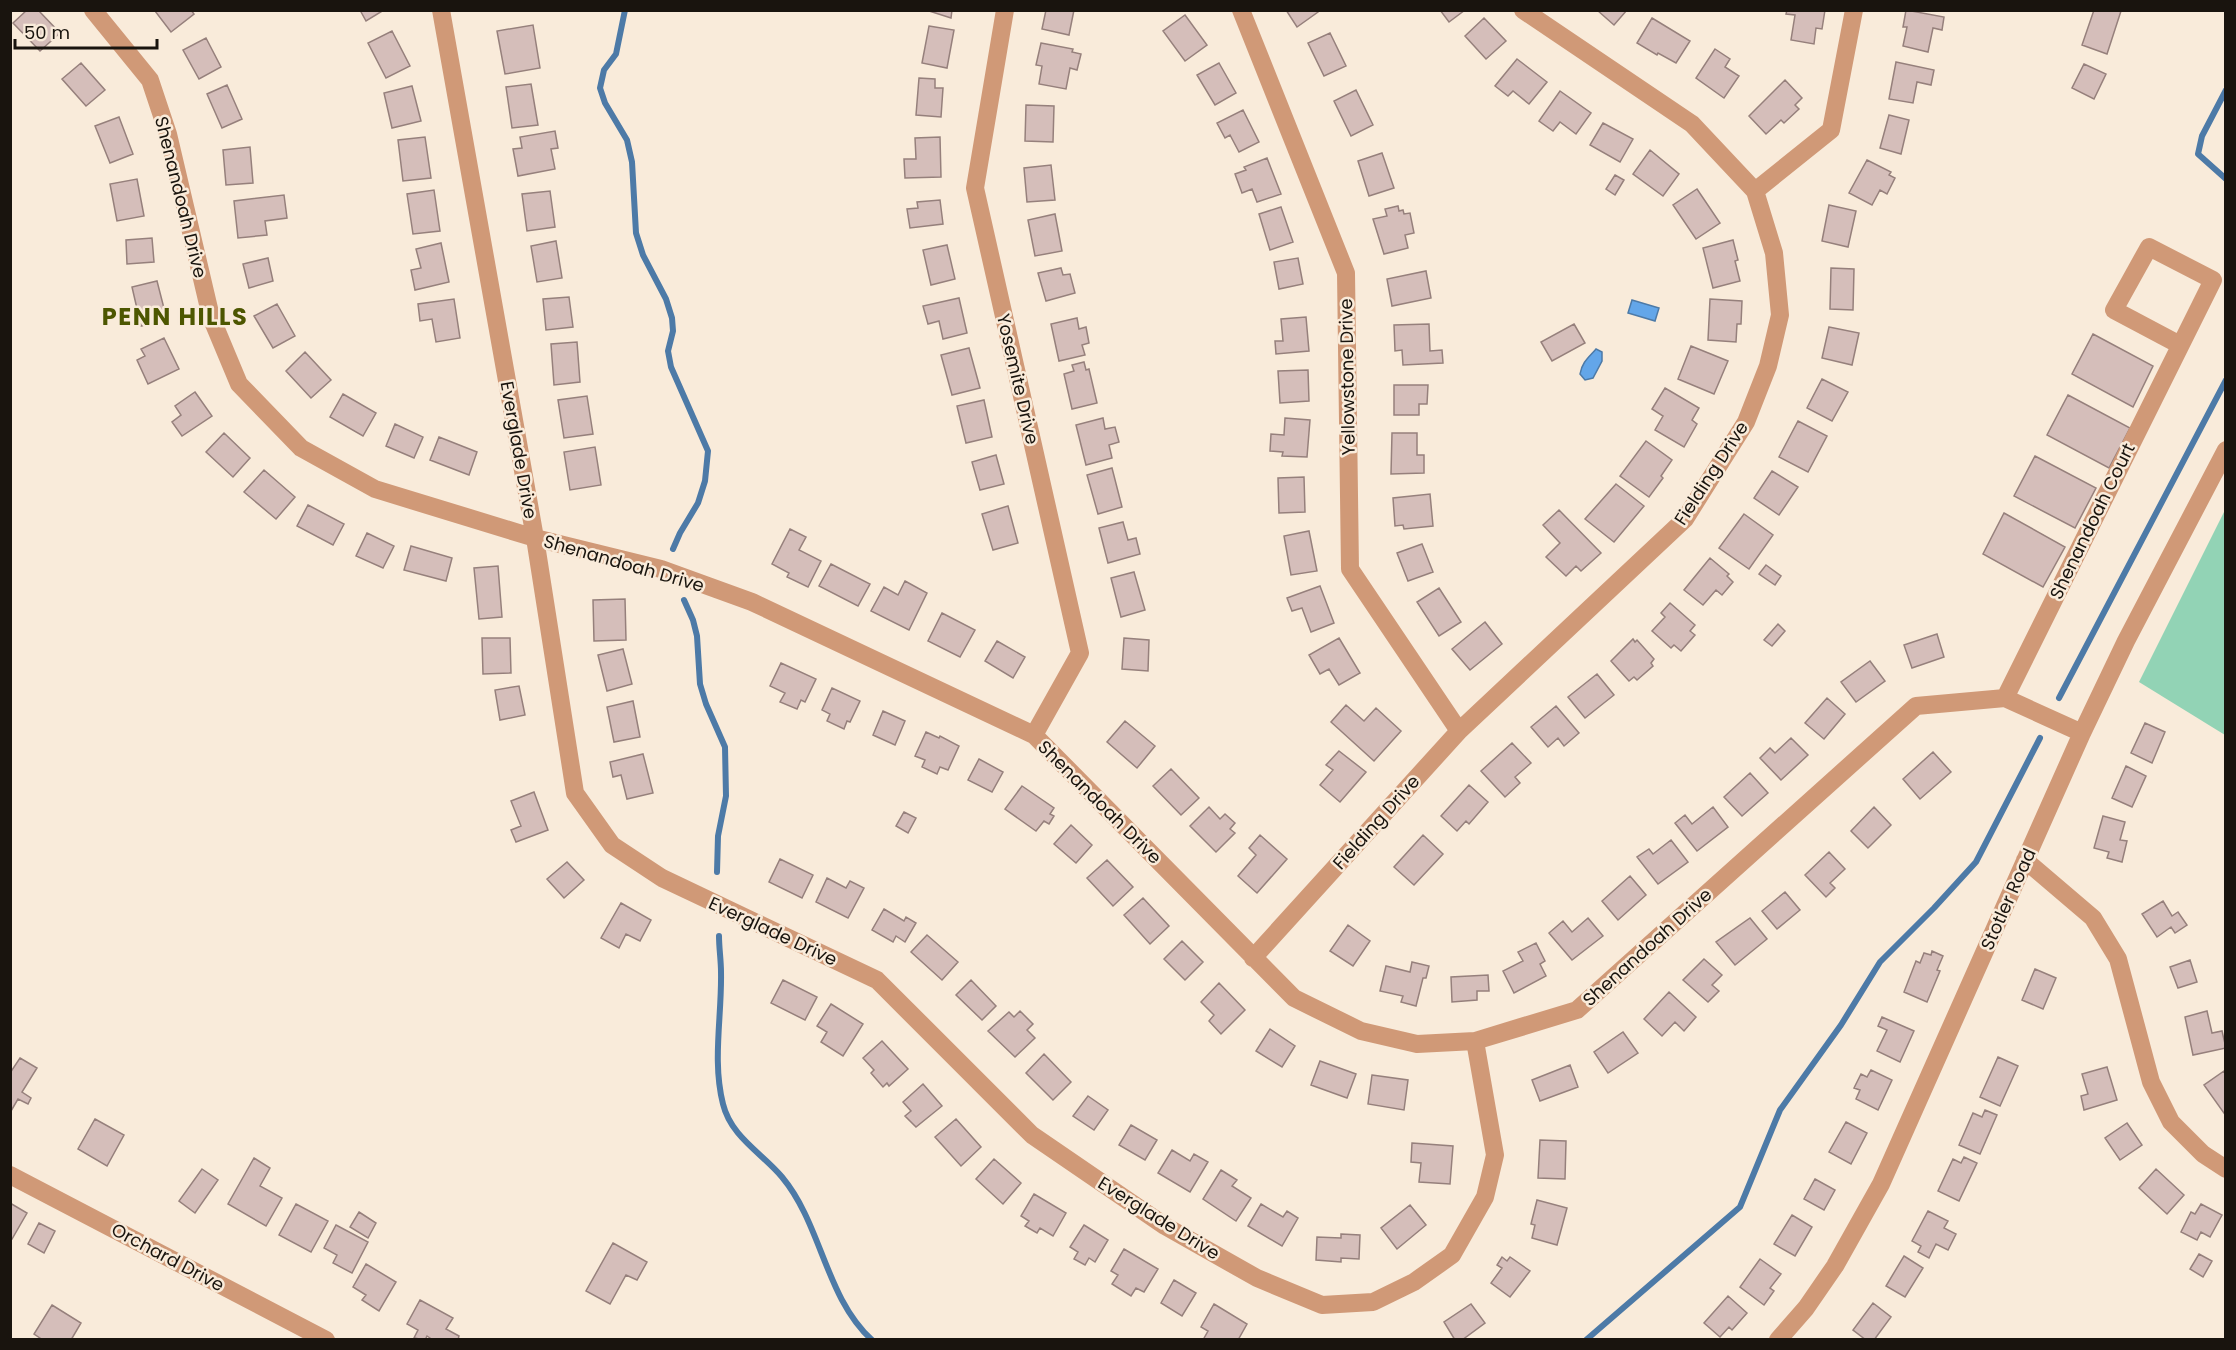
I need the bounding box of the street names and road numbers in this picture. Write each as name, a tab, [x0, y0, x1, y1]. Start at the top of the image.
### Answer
street label: Shenandoah Drive	[149, 114, 213, 280]
street label: Yellowstone Drive	[1333, 298, 1361, 456]
street label: Yosemite Drive	[991, 311, 1045, 447]
street label: Everglade Drive	[495, 379, 543, 521]
street label: Fielding Drive	[1668, 416, 1754, 530]
street label: Shenandoah Court	[2043, 439, 2141, 603]
street label: Shenandoah Drive	[541, 528, 707, 598]
street label: Shenandoah Drive	[1033, 735, 1167, 869]
street label: Fielding Drive	[1327, 769, 1425, 875]
street label: Stotler Road	[1974, 844, 2042, 954]
street label: Shenandoah Drive	[1577, 882, 1717, 1012]
street label: Everglade Drive	[705, 890, 841, 972]
street label: Everglade Drive	[1093, 1171, 1225, 1265]
street label: Orchard Drive	[107, 1217, 229, 1297]

